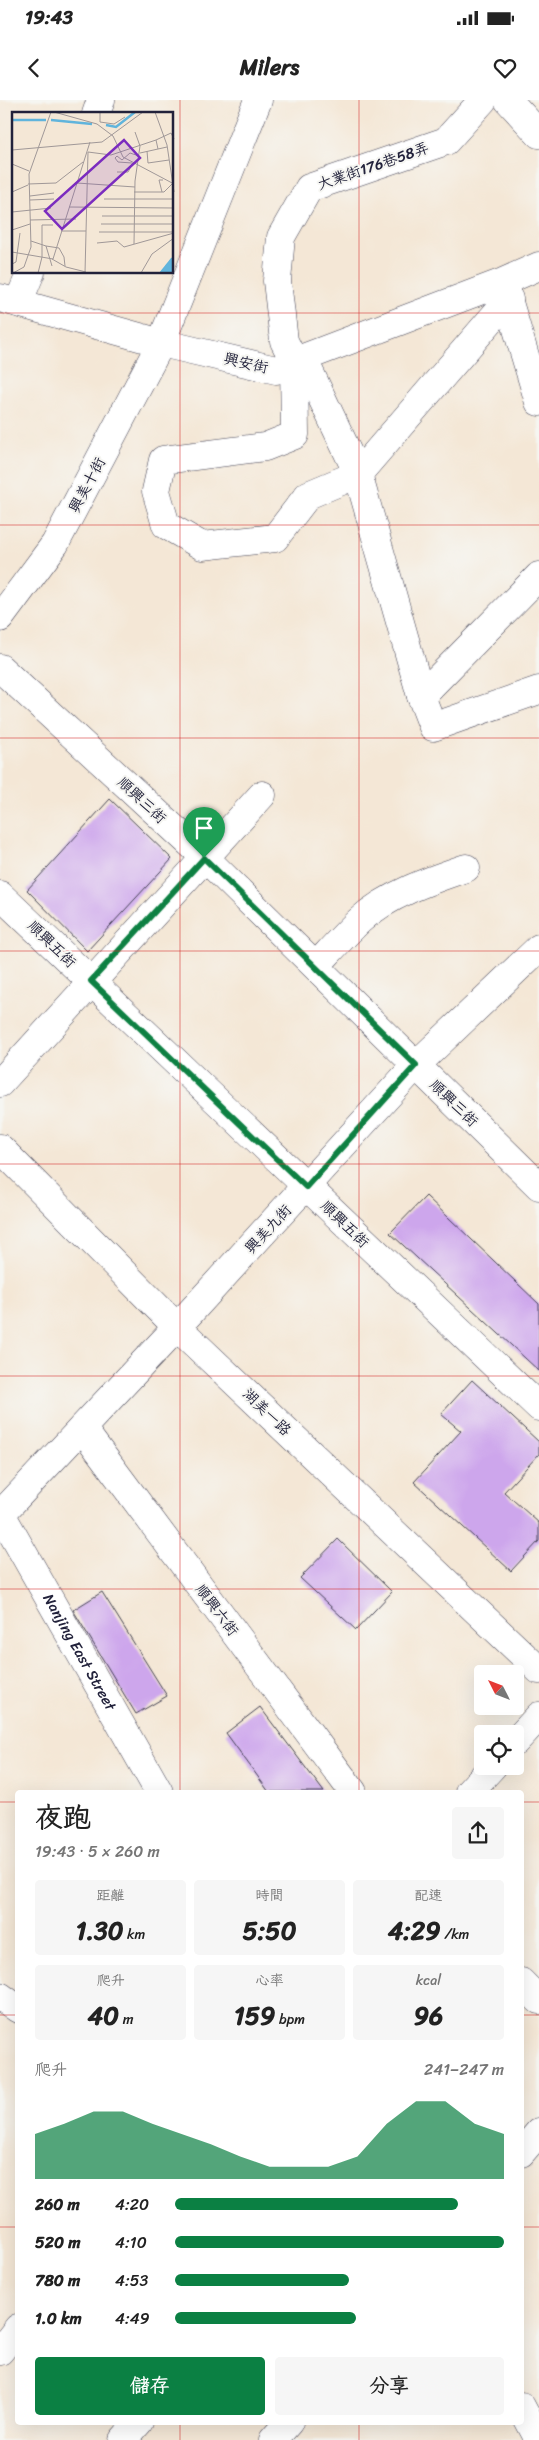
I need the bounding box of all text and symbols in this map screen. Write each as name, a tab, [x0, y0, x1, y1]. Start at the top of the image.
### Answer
text: 19:43	[25, 1, 73, 34]
text: Milers	[240, 48, 299, 87]
icon: back	[20, 54, 48, 82]
icon: heart	[491, 54, 519, 82]
inset map	[12, 112, 174, 274]
street label: 大業街176巷58弄	[314, 135, 432, 197]
street label: 興安街	[221, 345, 271, 381]
street label: 興美十街	[61, 452, 113, 518]
street label: 順興三街	[111, 770, 173, 830]
pin	[183, 807, 225, 858]
icon: arrive	[190, 814, 218, 842]
street label: 順興五街	[21, 914, 83, 974]
street label: 順興三街	[423, 1073, 485, 1133]
street label: 順興五街	[314, 1194, 376, 1254]
street label: 興美九街	[238, 1198, 298, 1260]
street label: 湖美一路	[236, 1382, 298, 1442]
street label: 順興六街	[189, 1578, 245, 1642]
street label: Nanjing East Street	[36, 1589, 124, 1716]
north arrow	[474, 1665, 524, 1715]
map controls	[474, 1665, 524, 1775]
button: locate	[474, 1725, 524, 1775]
text: 夜跑	[35, 1793, 91, 1842]
button: share	[452, 1807, 504, 1859]
text: 19:43 · 5 × 260 m	[35, 1837, 160, 1866]
text: 距離	[97, 1883, 125, 1908]
text: 時間	[256, 1883, 284, 1908]
text: 配速	[415, 1883, 443, 1908]
text: 1.30	[76, 1908, 123, 1953]
text: 5:50	[243, 1908, 296, 1953]
text: 4:29	[388, 1908, 441, 1953]
text: km	[123, 1922, 145, 1947]
text: /km	[441, 1922, 469, 1947]
text: 爬升	[97, 1968, 125, 1993]
text: 心率	[256, 1968, 284, 1993]
text: kcal	[416, 1968, 441, 1993]
text: 40	[88, 1993, 119, 2038]
text: 159	[234, 1993, 275, 2038]
text: 96	[414, 1993, 443, 2038]
text: m	[119, 2007, 133, 2032]
text: bpm	[275, 2007, 305, 2032]
text: 爬升	[35, 2055, 67, 2084]
text: 241–247 m	[424, 2055, 504, 2084]
text: 260 m	[35, 2190, 80, 2219]
text: 4:20	[115, 2190, 149, 2219]
text: 520 m	[35, 2228, 81, 2257]
text: 4:10	[115, 2228, 147, 2257]
text: 780 m	[35, 2266, 80, 2295]
text: 4:53	[115, 2266, 148, 2295]
text: 1.0 km	[35, 2304, 82, 2333]
text: 4:49	[115, 2304, 150, 2333]
button: 儲存	[35, 2357, 265, 2415]
button: 分享	[275, 2357, 504, 2415]

